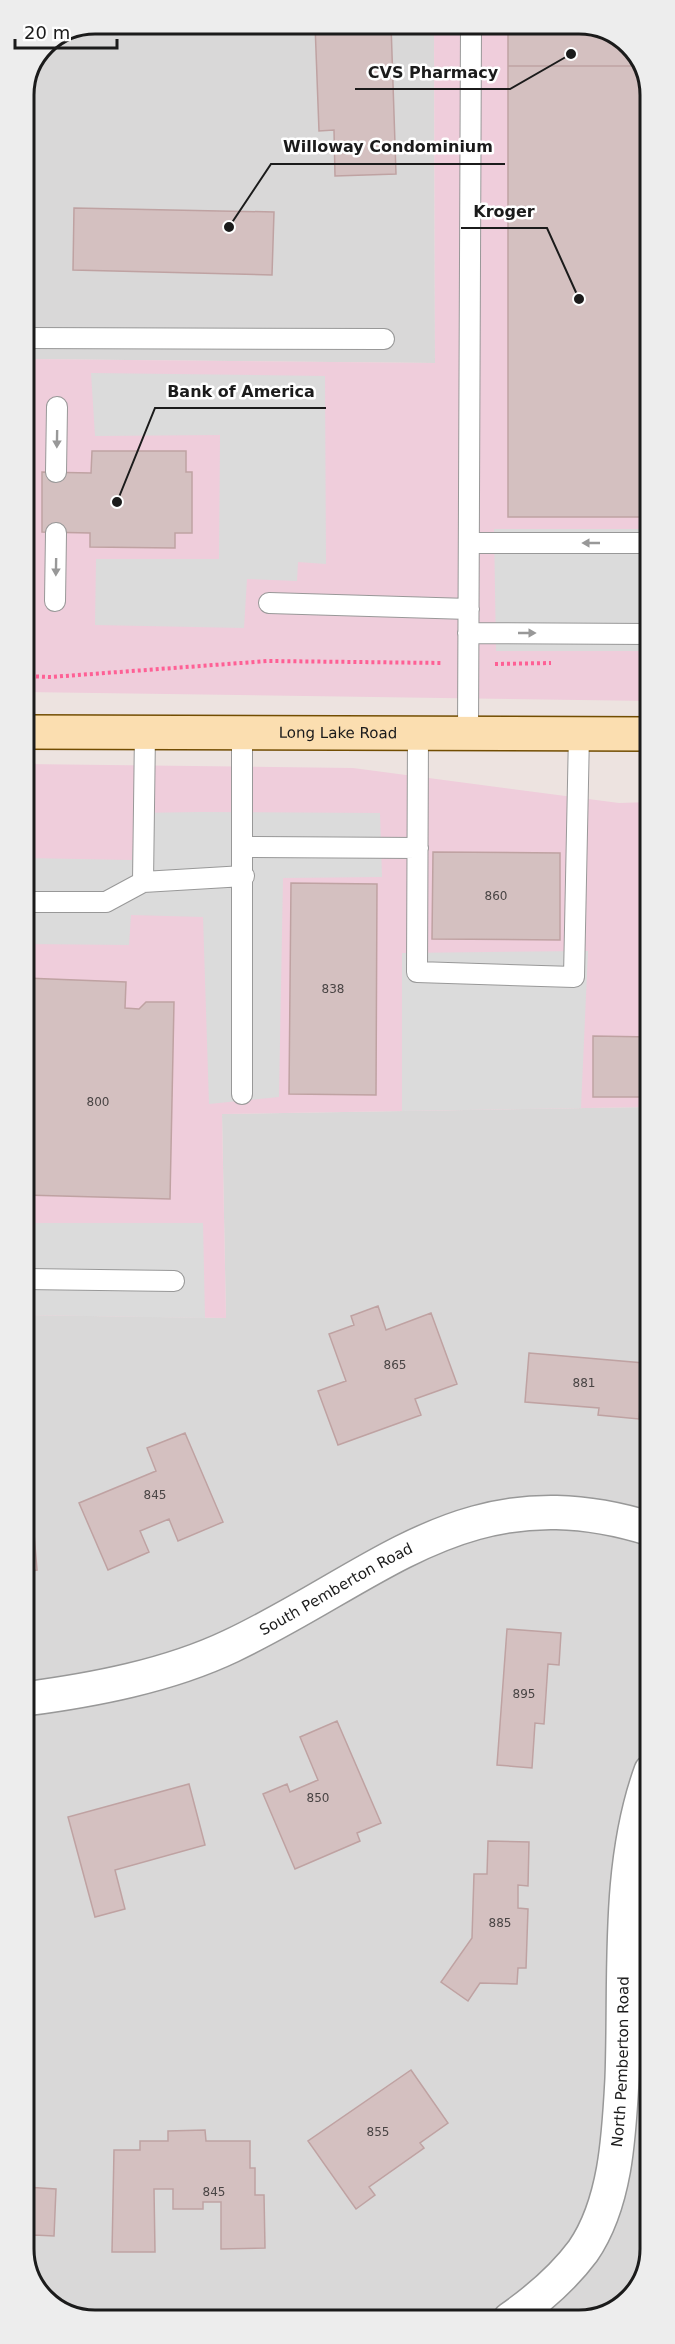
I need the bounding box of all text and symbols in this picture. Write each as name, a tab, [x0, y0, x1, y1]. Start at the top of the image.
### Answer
scale bar	[15, 12, 117, 50]
text: 20 m	[24, 22, 70, 43]
callout: CVS Pharmacy	[355, 55, 510, 89]
text: CVS Pharmacy	[368, 63, 499, 82]
callout: Willoway Condominium	[271, 130, 505, 164]
text: Willoway Condominium	[283, 137, 493, 156]
callout: Kroger	[461, 194, 547, 228]
text: Kroger	[473, 202, 535, 221]
callout: Bank of America	[155, 374, 326, 408]
text: Bank of America	[167, 382, 315, 401]
one-way arrow	[52, 430, 62, 449]
one-way arrow	[582, 538, 601, 548]
one-way arrow	[51, 558, 60, 577]
one-way arrow	[517, 628, 536, 638]
street label: Long Lake Road	[279, 724, 397, 742]
house number: 860	[485, 889, 507, 903]
house number: 838	[322, 982, 344, 996]
house number: 800	[87, 1095, 109, 1109]
house number: 865	[384, 1358, 406, 1372]
house number: 881	[573, 1376, 595, 1390]
house number: 845	[144, 1488, 166, 1502]
street label: South Pemberton Road	[256, 1539, 416, 1639]
house number: 895	[513, 1687, 535, 1701]
house number: 850	[307, 1791, 329, 1805]
house number: 885	[489, 1916, 511, 1930]
street label: North Pemberton Road	[608, 1976, 633, 2148]
house number: 855	[367, 2125, 389, 2139]
house number: 845	[203, 2185, 225, 2199]

